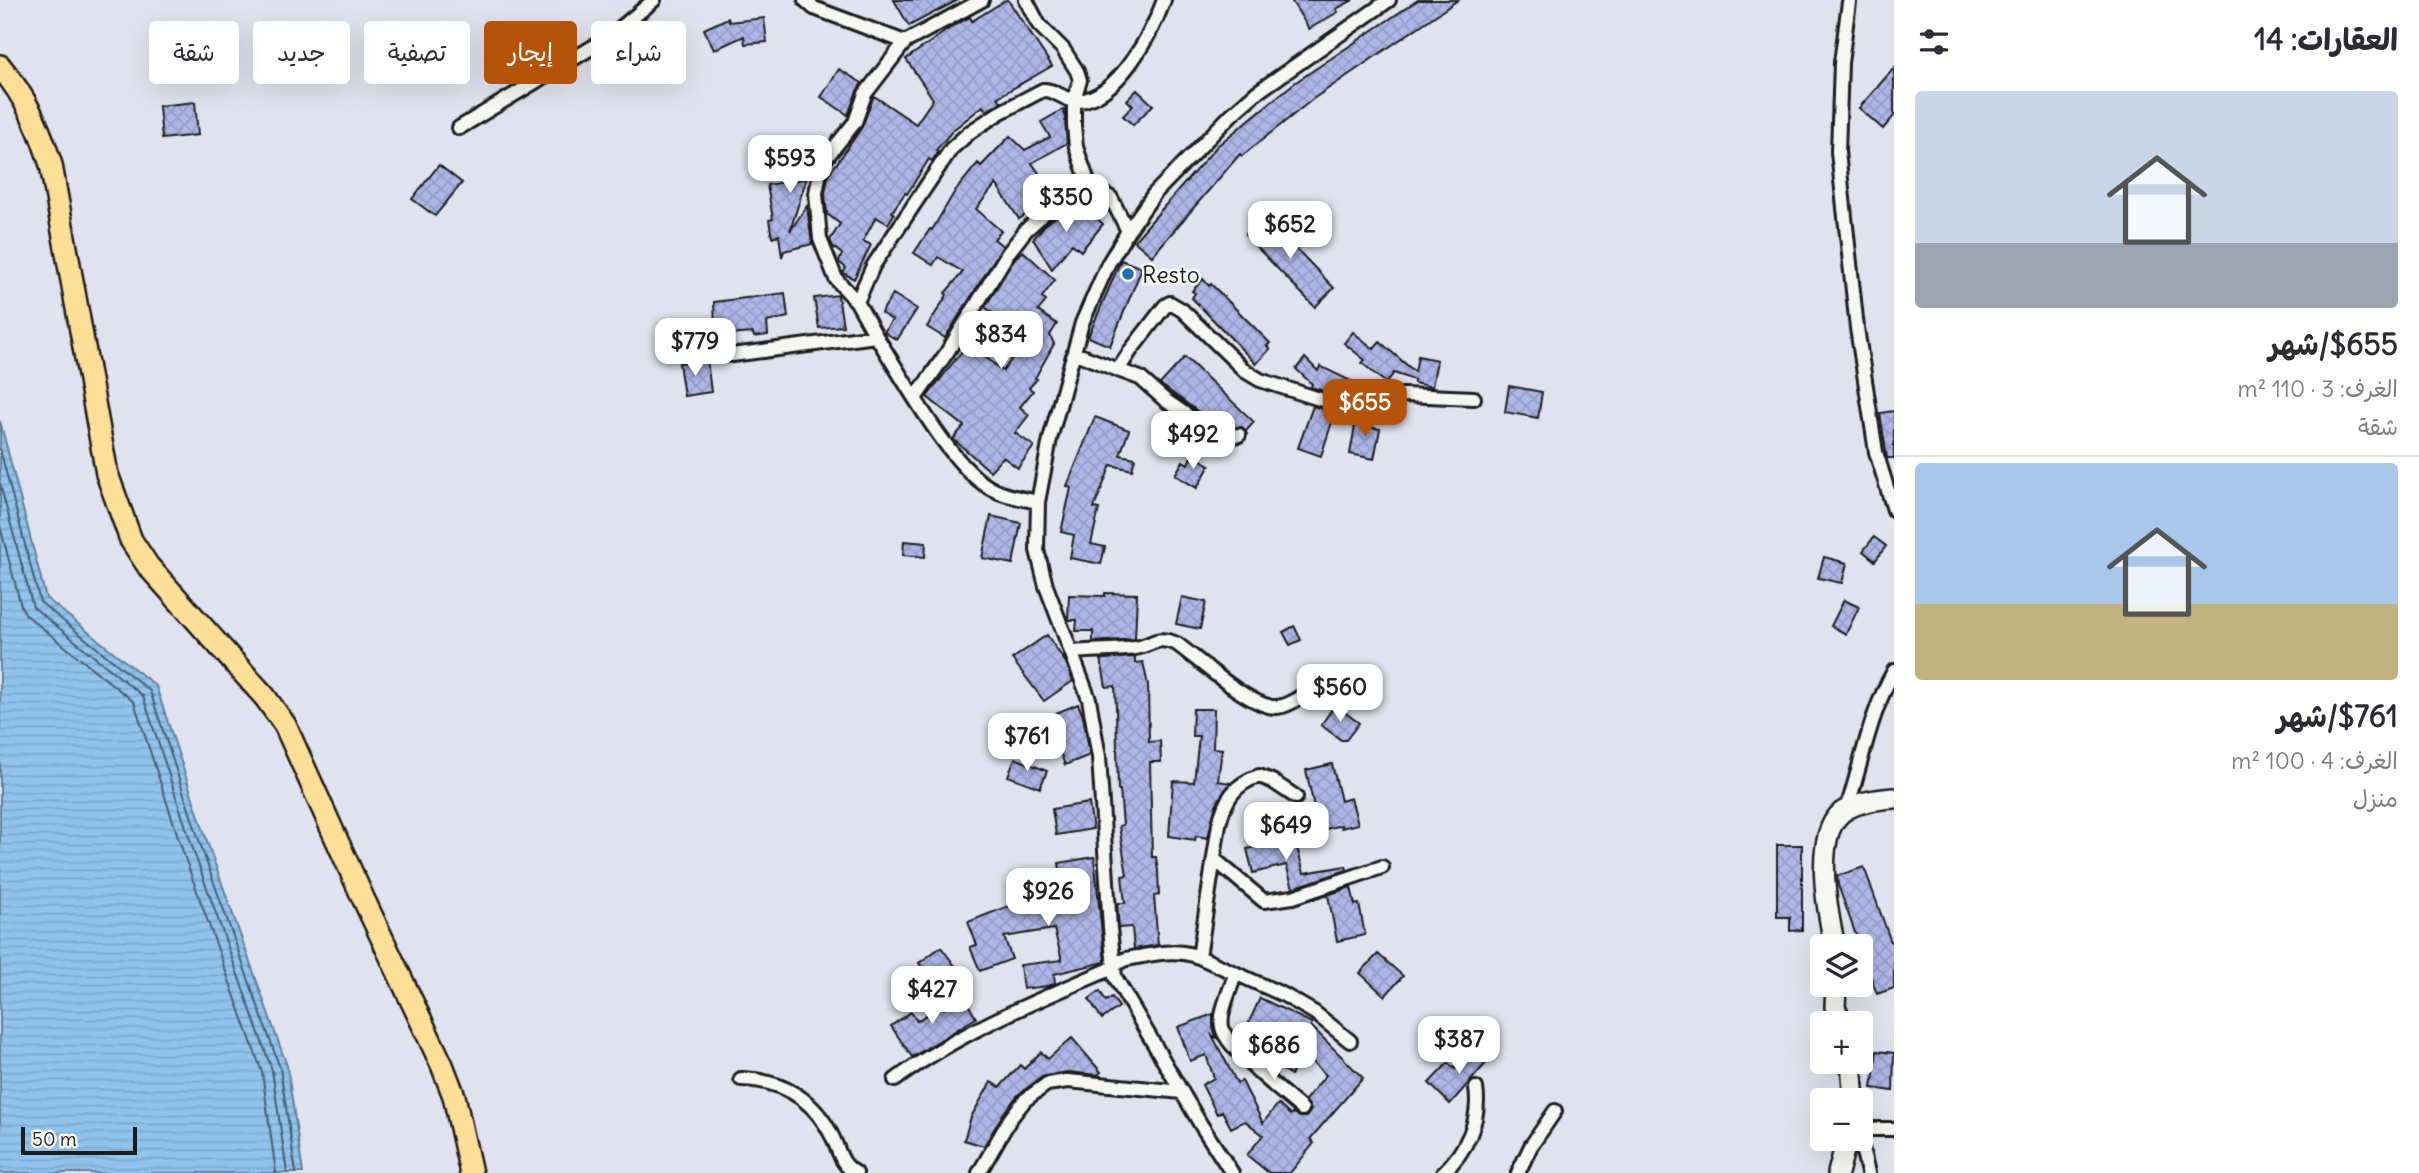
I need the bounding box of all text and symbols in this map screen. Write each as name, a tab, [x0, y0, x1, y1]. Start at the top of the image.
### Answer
text: العقارات: 14	[2254, 20, 2398, 58]
chip: شقة	[149, 21, 239, 84]
chip: جديد	[253, 21, 350, 84]
chip: تصفية	[364, 21, 470, 84]
chip: إيجار	[484, 21, 577, 84]
chip: شراء	[591, 21, 686, 84]
icon: filters	[1915, 23, 1953, 61]
pin: $593	[749, 136, 831, 195]
icon: home	[2094, 137, 2220, 263]
text: $593	[764, 143, 816, 172]
pin: $350	[1025, 174, 1107, 234]
text: $350	[1039, 182, 1093, 211]
pin: $652	[1249, 202, 1331, 261]
text: $652	[1264, 209, 1316, 238]
place label: Resto	[1142, 260, 1200, 289]
marker: Resto	[1120, 266, 1136, 282]
pin: $834	[960, 312, 1042, 371]
pin: $779	[654, 318, 736, 378]
text: $834	[975, 319, 1027, 348]
text: $655/شهر	[2269, 325, 2398, 363]
text: $779	[671, 326, 719, 355]
text: الغرف: 3 · 110 m²	[2237, 374, 2398, 403]
pin: $655	[1324, 380, 1406, 439]
text: $655	[1339, 387, 1391, 416]
pin: $492	[1152, 412, 1234, 471]
text: شقة	[2358, 412, 2398, 441]
text: $492	[1167, 419, 1219, 448]
icon: home	[2094, 509, 2220, 635]
pin: $560	[1299, 664, 1381, 724]
text: $560	[1313, 672, 1367, 701]
text: $761/شهر	[2277, 697, 2398, 735]
pin: $761	[986, 714, 1068, 773]
text: $761	[1004, 721, 1050, 750]
text: الغرف: 4 · 100 m²	[2231, 746, 2398, 775]
text: منزل	[2353, 784, 2398, 813]
pin: $649	[1245, 802, 1327, 862]
text: $649	[1260, 810, 1312, 839]
pin: $926	[1007, 869, 1089, 928]
text: $926	[1022, 876, 1074, 905]
map controls	[1810, 934, 1873, 1151]
button: layers	[1810, 934, 1873, 997]
pin: $427	[891, 967, 973, 1026]
text: $427	[907, 974, 957, 1003]
button: +	[1810, 1011, 1873, 1074]
pin: $387	[1418, 1016, 1500, 1076]
pin: $686	[1233, 1023, 1315, 1082]
text: $387	[1434, 1024, 1484, 1053]
text: $686	[1248, 1030, 1300, 1059]
button: −	[1810, 1088, 1873, 1151]
scale bar	[21, 1124, 136, 1156]
text: 50 m	[32, 1127, 77, 1151]

